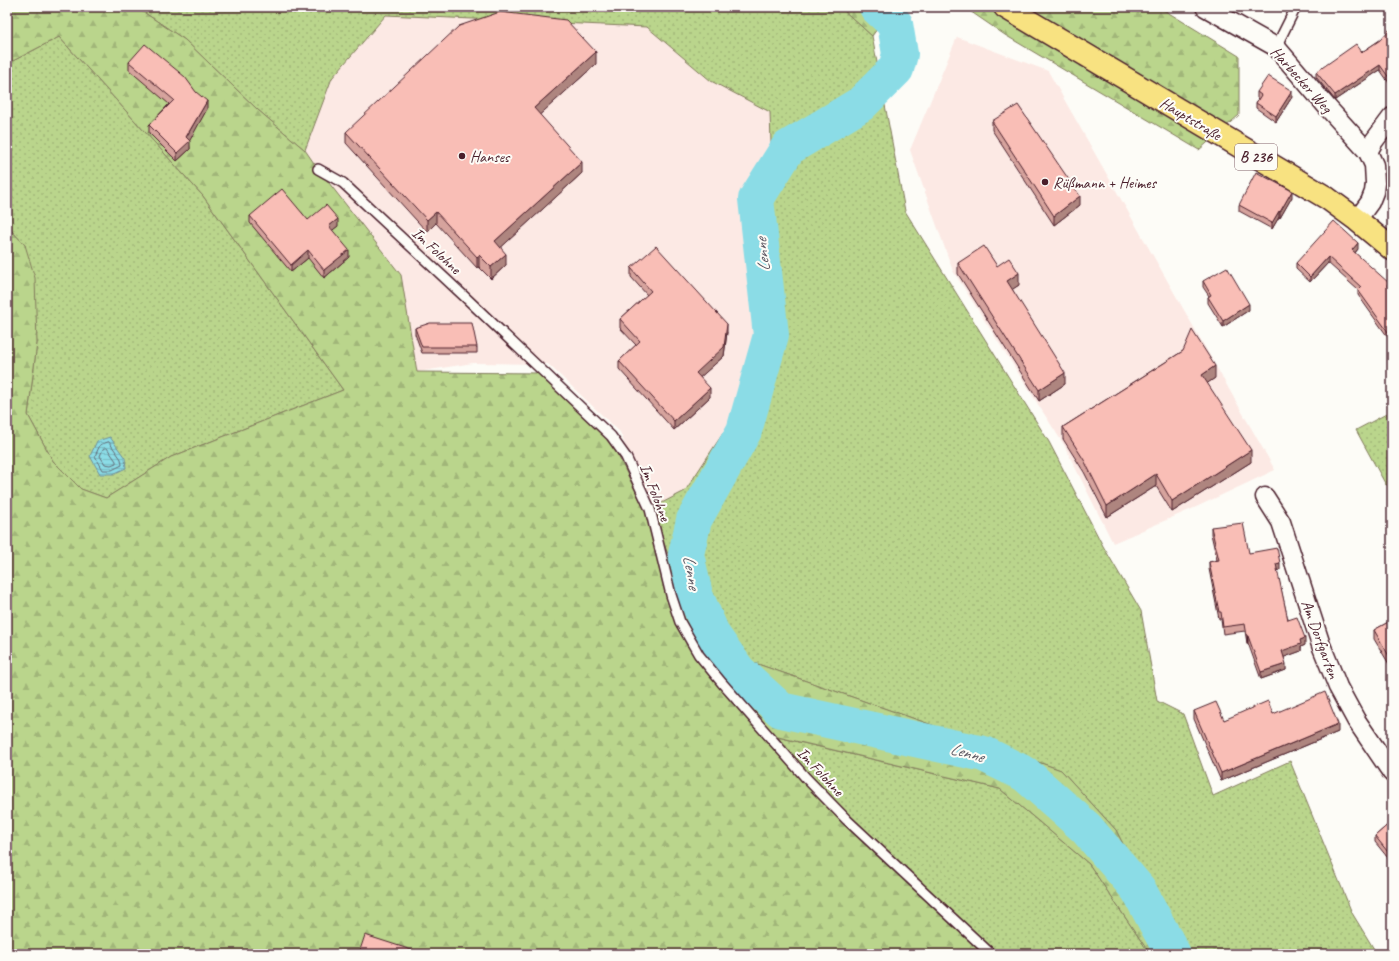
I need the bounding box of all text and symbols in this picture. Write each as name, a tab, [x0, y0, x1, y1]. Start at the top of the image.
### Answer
street label: Harbecker Weg	[1266, 42, 1337, 118]
street label: Hauptstraße	[1156, 93, 1226, 146]
road number: B 236	[1235, 144, 1277, 170]
place label: Hanses	[470, 147, 511, 167]
marker: Hanses	[457, 151, 467, 161]
place label: Rüßmann + Heimes	[1053, 173, 1157, 193]
marker: Rüßmann + Heimes	[1040, 177, 1050, 187]
street label: Im Folohne	[408, 223, 466, 280]
water label: Lenne	[750, 235, 775, 273]
street label: Im Folohne	[635, 461, 676, 526]
water label: Lenne	[678, 554, 705, 593]
street label: Am Dorfgarten	[1297, 597, 1344, 682]
water label: Lenne	[948, 738, 988, 768]
street label: Im Folohne	[793, 743, 849, 802]

